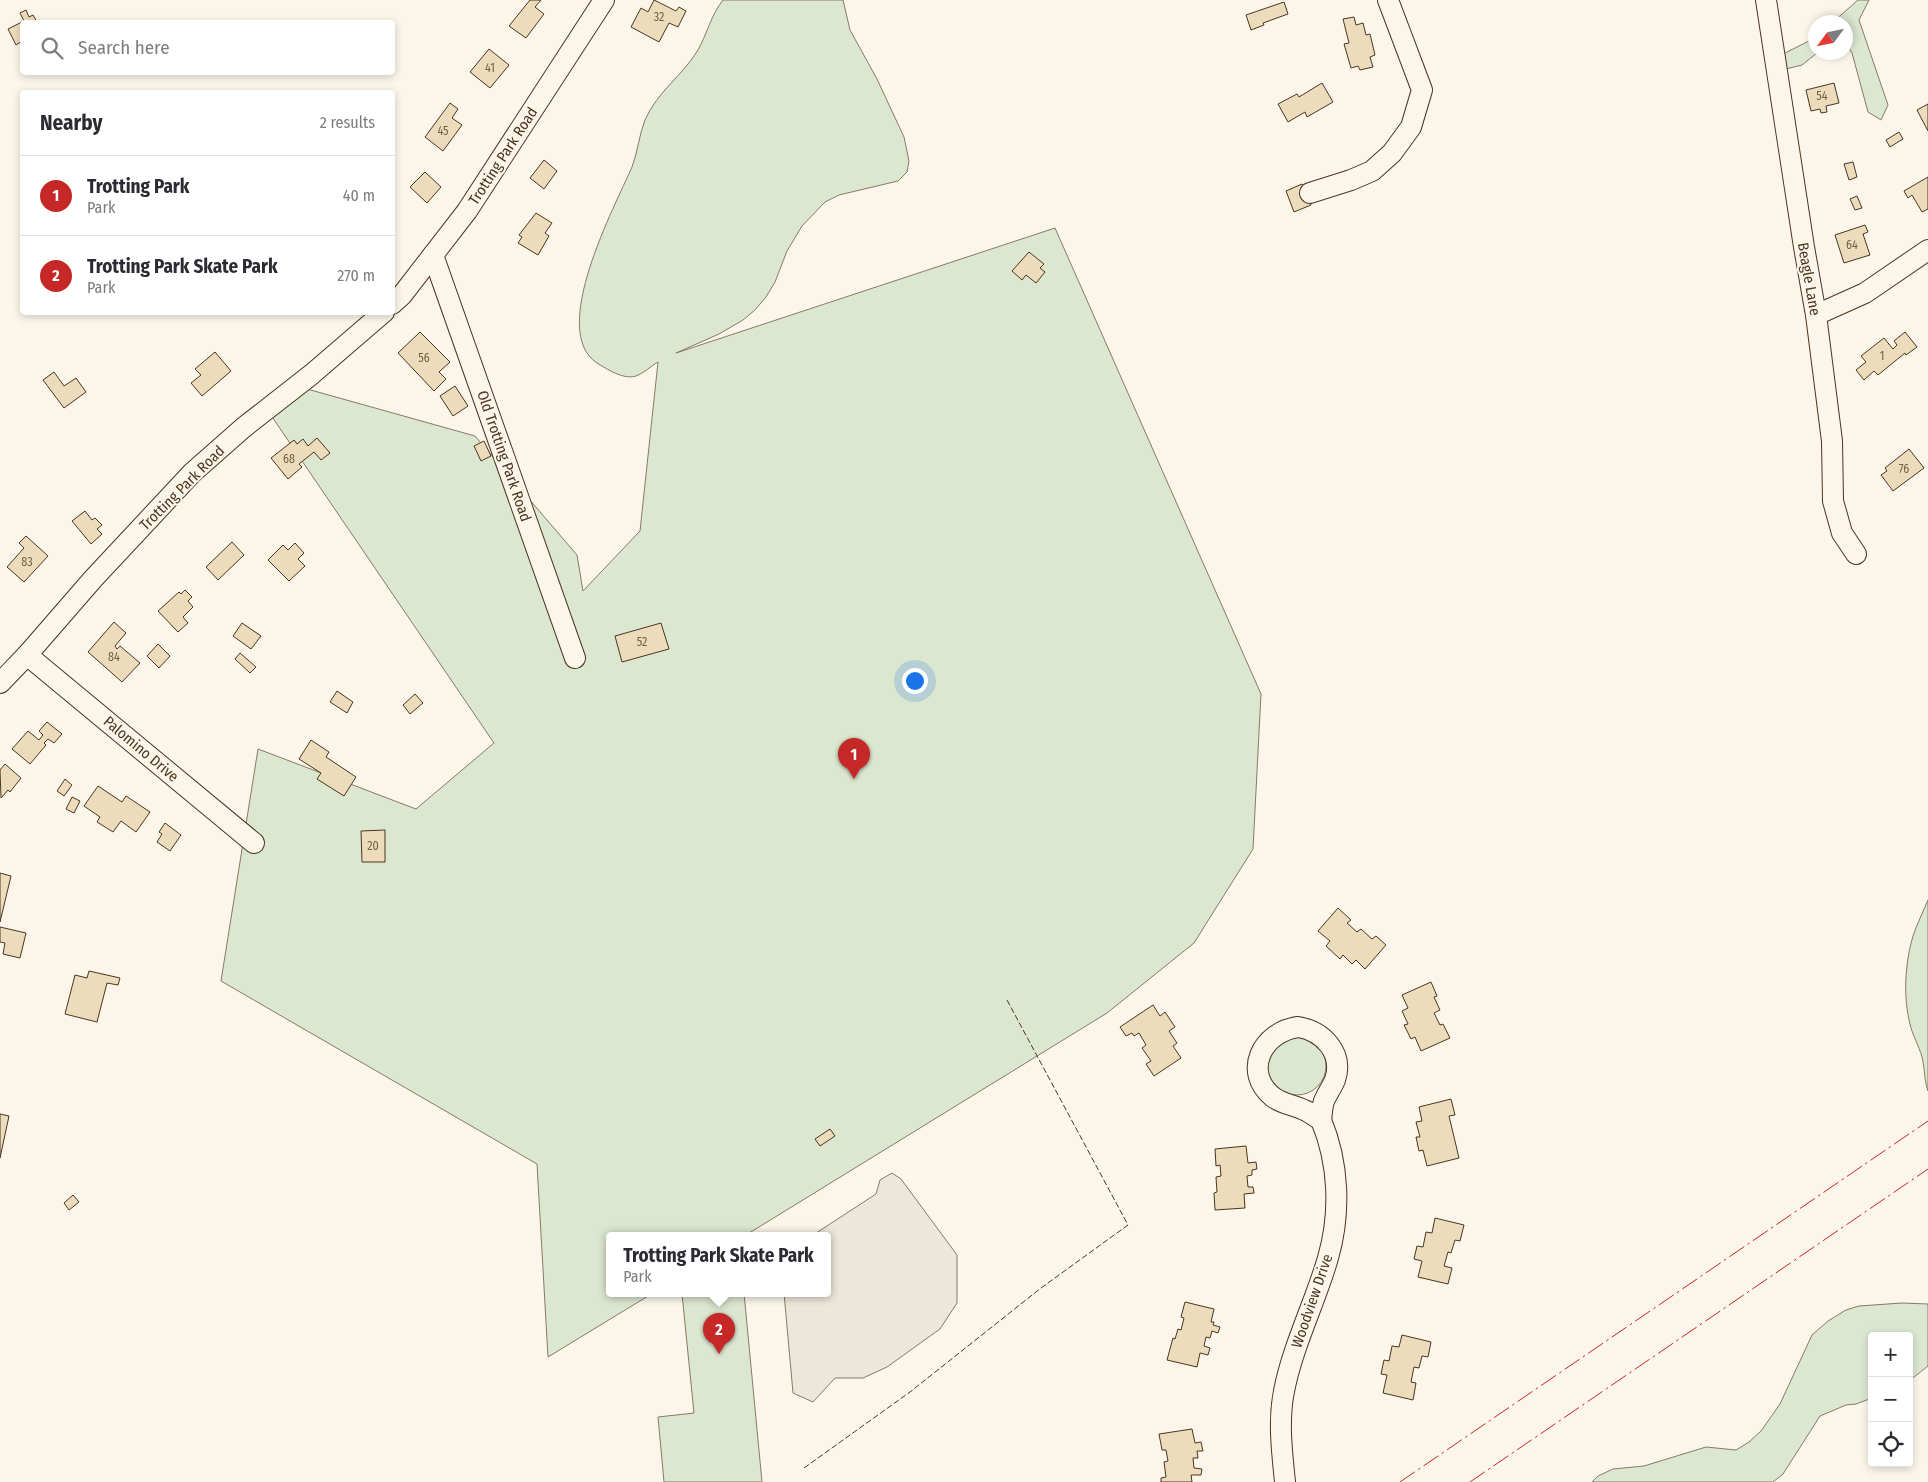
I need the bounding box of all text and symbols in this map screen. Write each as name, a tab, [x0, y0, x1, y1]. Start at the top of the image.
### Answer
house number: 32	[654, 10, 664, 24]
north arrow	[1808, 15, 1853, 60]
search box	[20, 20, 395, 75]
icon: search	[38, 34, 66, 62]
text: Search here	[78, 36, 170, 59]
house number: 41	[485, 61, 495, 75]
house number: 54	[1816, 89, 1828, 103]
street label: Trotting Park Road	[465, 104, 541, 208]
text: Nearby	[40, 110, 102, 136]
text: 2 results	[320, 113, 375, 132]
house number: 45	[437, 124, 449, 138]
text: Trotting Park	[87, 175, 189, 198]
text: 1	[53, 186, 59, 205]
text: 40 m	[343, 186, 375, 205]
text: Park	[87, 198, 115, 217]
house number: 64	[1846, 238, 1858, 252]
street label: Beagle Lane	[1794, 241, 1824, 317]
text: Trotting Park Skate Park	[87, 255, 278, 278]
text: 2	[52, 266, 60, 285]
text: 270 m	[337, 266, 375, 285]
text: Park	[87, 278, 115, 297]
house number: 1	[1880, 349, 1884, 363]
house number: 56	[418, 351, 430, 365]
street label: Old Trotting Park Road	[473, 388, 535, 524]
street label: Trotting Park Road	[136, 442, 228, 534]
house number: 68	[283, 452, 295, 466]
house number: 76	[1899, 462, 1909, 476]
house number: 83	[21, 555, 33, 569]
house number: 52	[637, 635, 647, 649]
house number: 84	[108, 650, 120, 664]
your location	[902, 668, 928, 694]
street label: Palomino Drive	[100, 712, 182, 786]
pin: 1	[838, 738, 870, 779]
house number: 20	[367, 839, 379, 853]
popup	[606, 1232, 831, 1297]
text: Trotting Park Skate Park	[623, 1244, 814, 1267]
street label: Woodview Drive	[1288, 1252, 1336, 1350]
text: Park	[623, 1267, 652, 1286]
pin: 2	[703, 1313, 735, 1354]
map controls	[1868, 1332, 1913, 1467]
button: +	[1868, 1332, 1913, 1377]
button: −	[1868, 1377, 1913, 1422]
button: locate	[1868, 1422, 1913, 1467]

